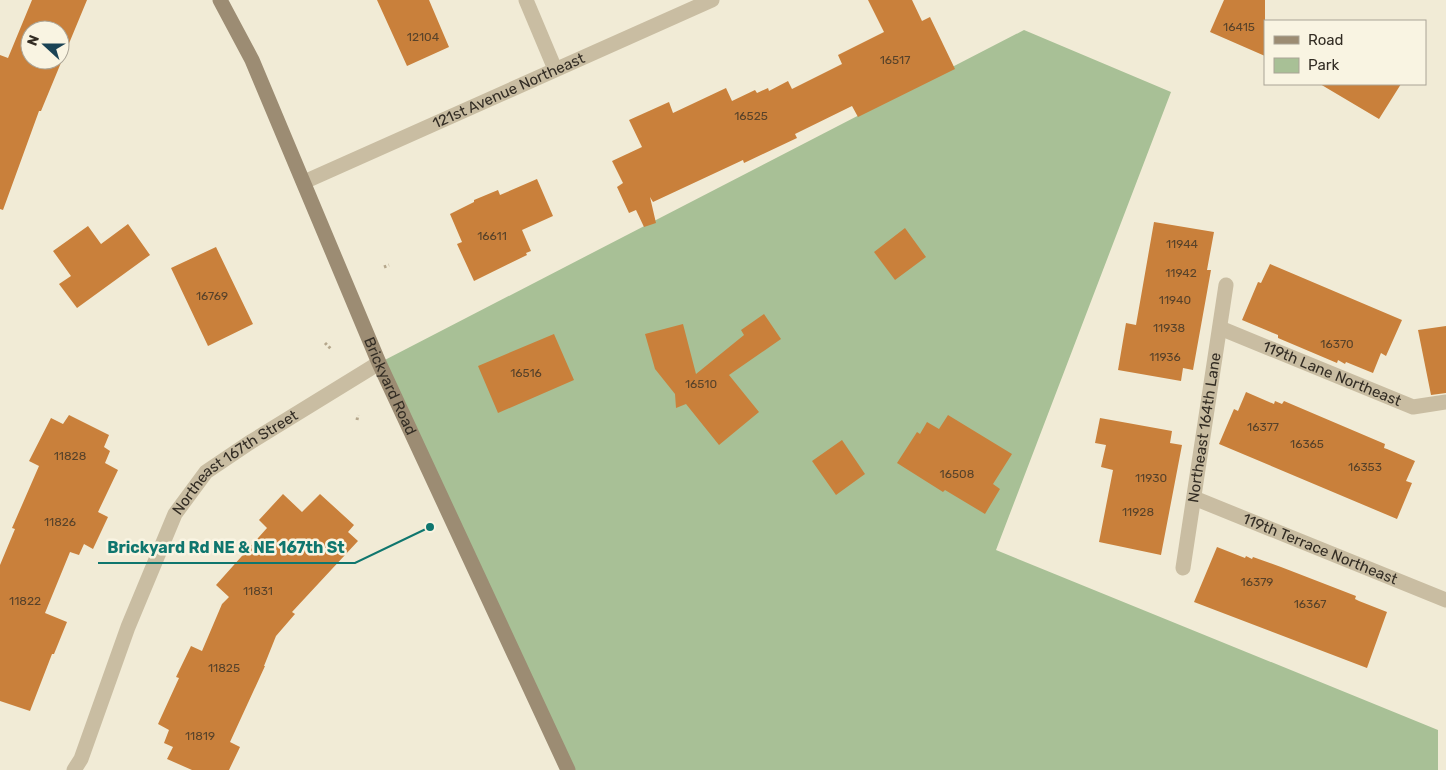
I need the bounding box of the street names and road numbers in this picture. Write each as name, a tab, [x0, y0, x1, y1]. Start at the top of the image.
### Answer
street label: 121st Avenue Northeast	[430, 49, 588, 133]
street label: Brickyard Road	[360, 334, 420, 438]
street label: 119th Lane Northeast	[1260, 337, 1404, 410]
street label: Northeast 164th Lane	[1184, 351, 1225, 504]
street label: Northeast 167th Street	[168, 406, 301, 518]
street label: 119th Terrace Northeast	[1240, 510, 1400, 588]

